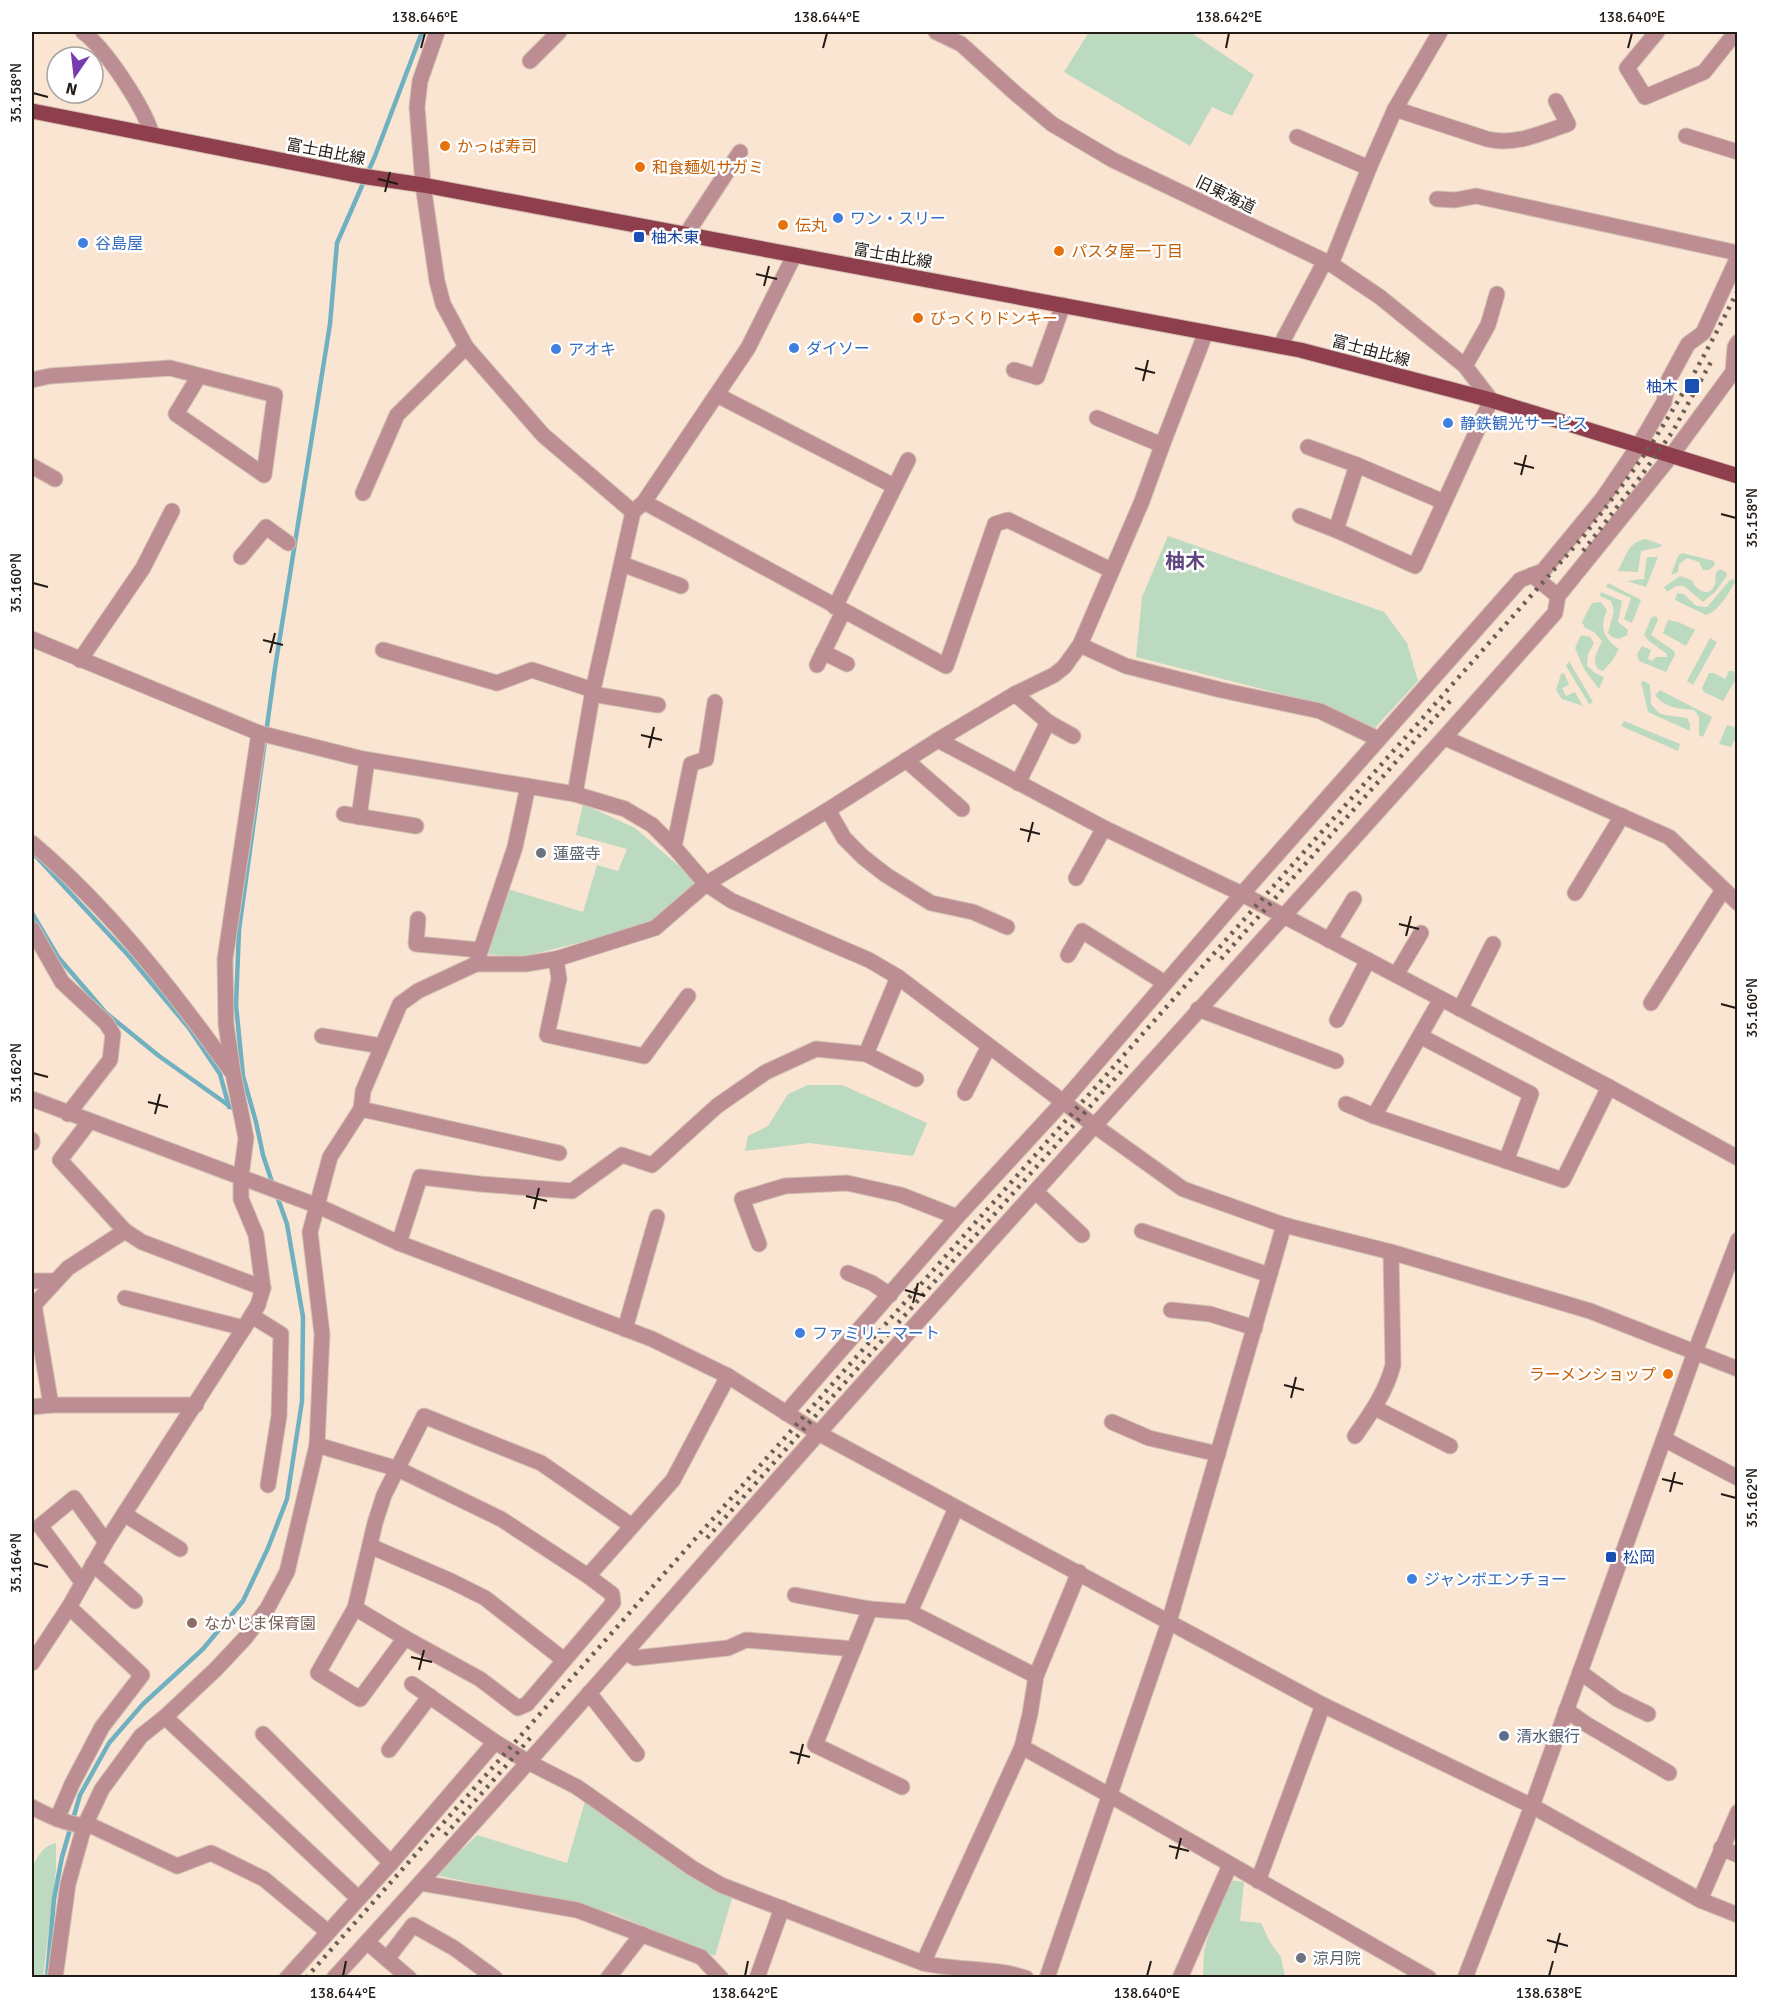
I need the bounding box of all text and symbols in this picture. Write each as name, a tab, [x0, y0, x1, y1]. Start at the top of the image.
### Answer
text: 138.646°E	[392, 8, 458, 26]
text: 138.644°E	[794, 8, 860, 26]
text: 138.642°E	[1196, 8, 1262, 26]
text: 138.640°E	[1599, 8, 1665, 26]
north arrow	[45, 45, 105, 105]
text: 35.158°N	[7, 63, 25, 123]
text: N	[64, 78, 79, 100]
street label: 富士由比線	[285, 135, 367, 169]
place label: かっぱ寿司	[457, 137, 537, 157]
marker: かっぱ寿司	[438, 139, 452, 153]
place label: 和食麺処サガミ	[652, 158, 764, 178]
marker: 和食麺処サガミ	[633, 160, 647, 174]
street label: 旧東海道	[1192, 172, 1259, 218]
place label: ワン・スリー	[850, 209, 946, 229]
marker: ワン・スリー	[831, 211, 845, 225]
place label: 伝丸	[795, 216, 827, 236]
marker: 伝丸	[776, 218, 790, 232]
place label: 柚木東	[651, 228, 699, 248]
marker: 柚木東	[632, 230, 646, 244]
place label: 谷島屋	[95, 234, 143, 254]
marker: 谷島屋	[76, 236, 90, 250]
street label: 富士由比線	[852, 239, 934, 273]
place label: パスタ屋一丁目	[1071, 242, 1183, 262]
marker: パスタ屋一丁目	[1052, 244, 1066, 258]
place label: びっくりドンキー	[930, 309, 1058, 329]
marker: びっくりドンキー	[911, 311, 925, 325]
street label: 富士由比線	[1330, 331, 1412, 371]
place label: ダイソー	[806, 339, 870, 359]
place label: アオキ	[568, 340, 616, 360]
marker: ダイソー	[787, 341, 801, 355]
marker: アオキ	[549, 342, 563, 356]
place label: 柚木	[1646, 377, 1678, 397]
marker: 柚木	[1683, 377, 1701, 395]
place label: 静鉄観光サービス	[1460, 414, 1588, 434]
marker: 静鉄観光サービス	[1441, 416, 1455, 430]
text: 35.158°N	[1743, 488, 1761, 548]
district label: 柚木	[1165, 549, 1205, 574]
text: 35.160°N	[7, 553, 25, 613]
place label: 蓮盛寺	[553, 844, 601, 864]
marker: 蓮盛寺	[534, 846, 548, 860]
text: 35.160°N	[1743, 978, 1761, 1038]
text: 35.162°N	[7, 1043, 25, 1103]
place label: ファミリーマート	[812, 1324, 940, 1344]
marker: ファミリーマート	[793, 1326, 807, 1340]
place label: ラーメンショップ	[1529, 1365, 1656, 1385]
marker: ラーメンショップ	[1661, 1367, 1675, 1381]
text: 35.162°N	[1743, 1468, 1761, 1528]
text: 35.164°N	[7, 1533, 25, 1593]
place label: 松岡	[1623, 1548, 1655, 1568]
marker: 松岡	[1604, 1550, 1618, 1564]
place label: ジャンボエンチョー	[1424, 1570, 1567, 1590]
marker: ジャンボエンチョー	[1405, 1572, 1419, 1586]
place label: なかじま保育園	[204, 1614, 316, 1634]
marker: なかじま保育園	[185, 1616, 199, 1630]
place label: 清水銀行	[1516, 1727, 1580, 1747]
marker: 清水銀行	[1497, 1729, 1511, 1743]
place label: 涼月院	[1313, 1949, 1361, 1969]
marker: 涼月院	[1294, 1951, 1308, 1965]
text: 138.644°E	[310, 1984, 376, 2002]
text: 138.642°E	[712, 1984, 778, 2002]
text: 138.640°E	[1114, 1984, 1180, 2002]
text: 138.638°E	[1516, 1984, 1582, 2002]

